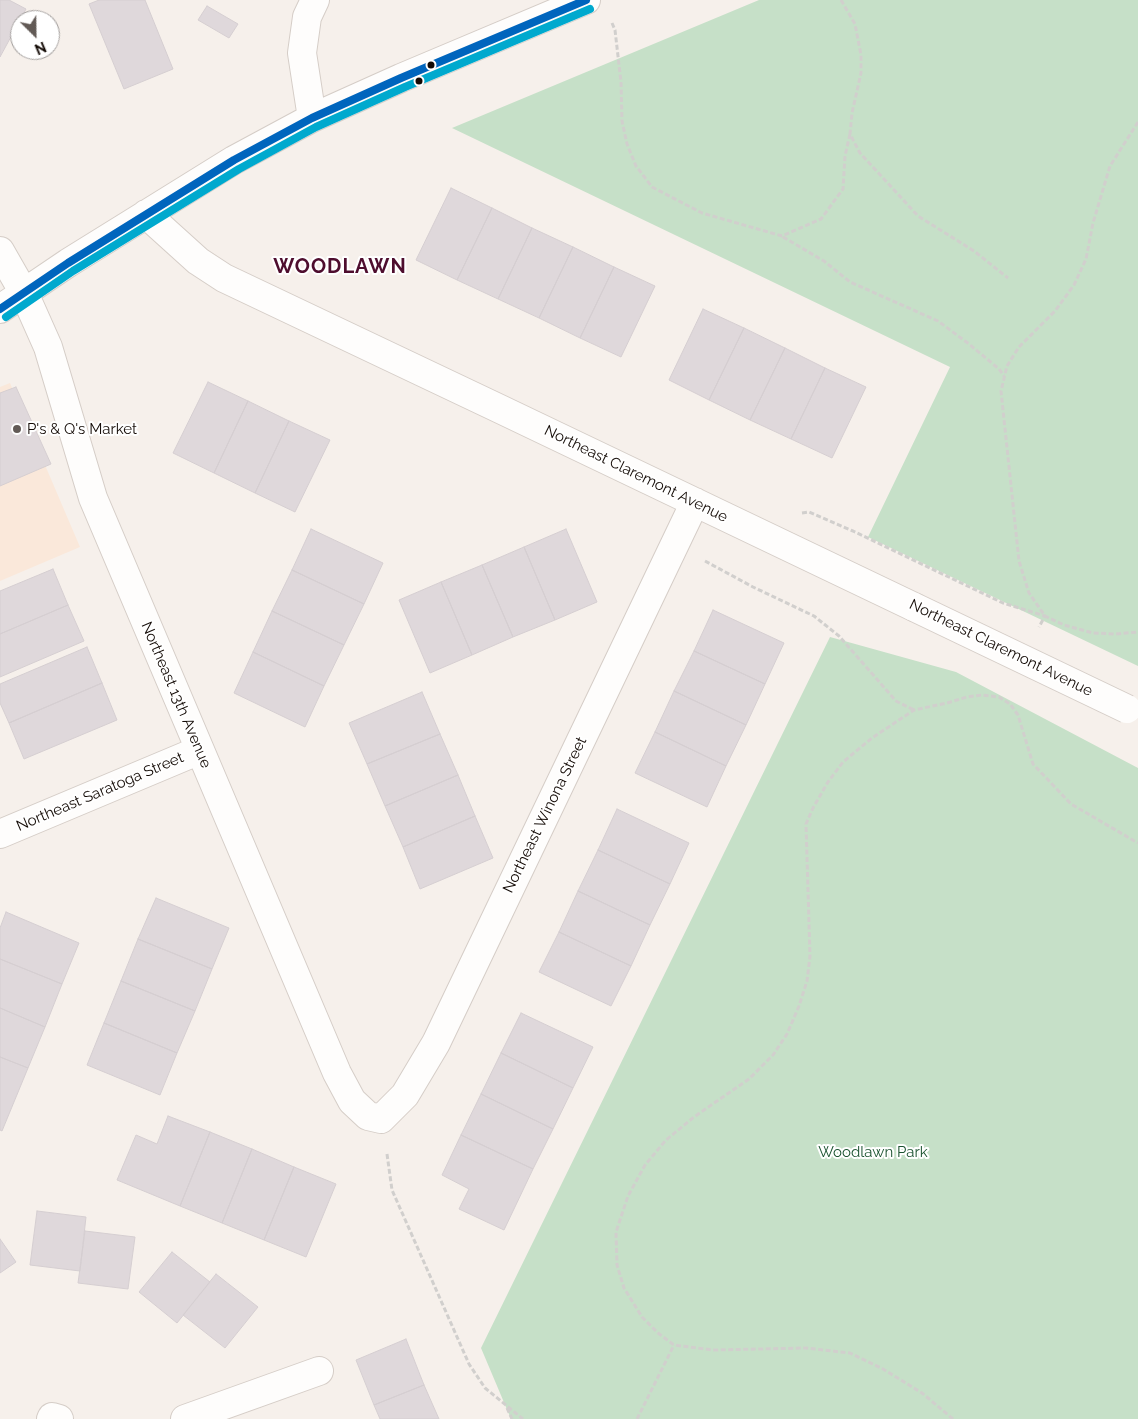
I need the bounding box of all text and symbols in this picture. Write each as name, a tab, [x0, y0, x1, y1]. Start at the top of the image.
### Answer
north arrow	[10, 10, 60, 60]
text: N	[32, 38, 49, 57]
unlabelled marker	[426, 60, 436, 70]
unlabelled marker	[414, 76, 424, 86]
district label: WOODLAWN	[272, 255, 408, 279]
place label: P's & Q's Market	[27, 420, 137, 438]
street label: Northeast Claremont Avenue	[541, 422, 731, 526]
marker: P's & Q's Market	[11, 423, 23, 435]
street label: Northeast Claremont Avenue	[906, 596, 1096, 700]
street label: Northeast 13th Avenue	[137, 619, 215, 771]
street label: Northeast Winona Street	[499, 734, 591, 896]
street label: Northeast Saratoga Street	[14, 749, 186, 835]
park label: Woodlawn Park	[818, 1143, 928, 1161]

